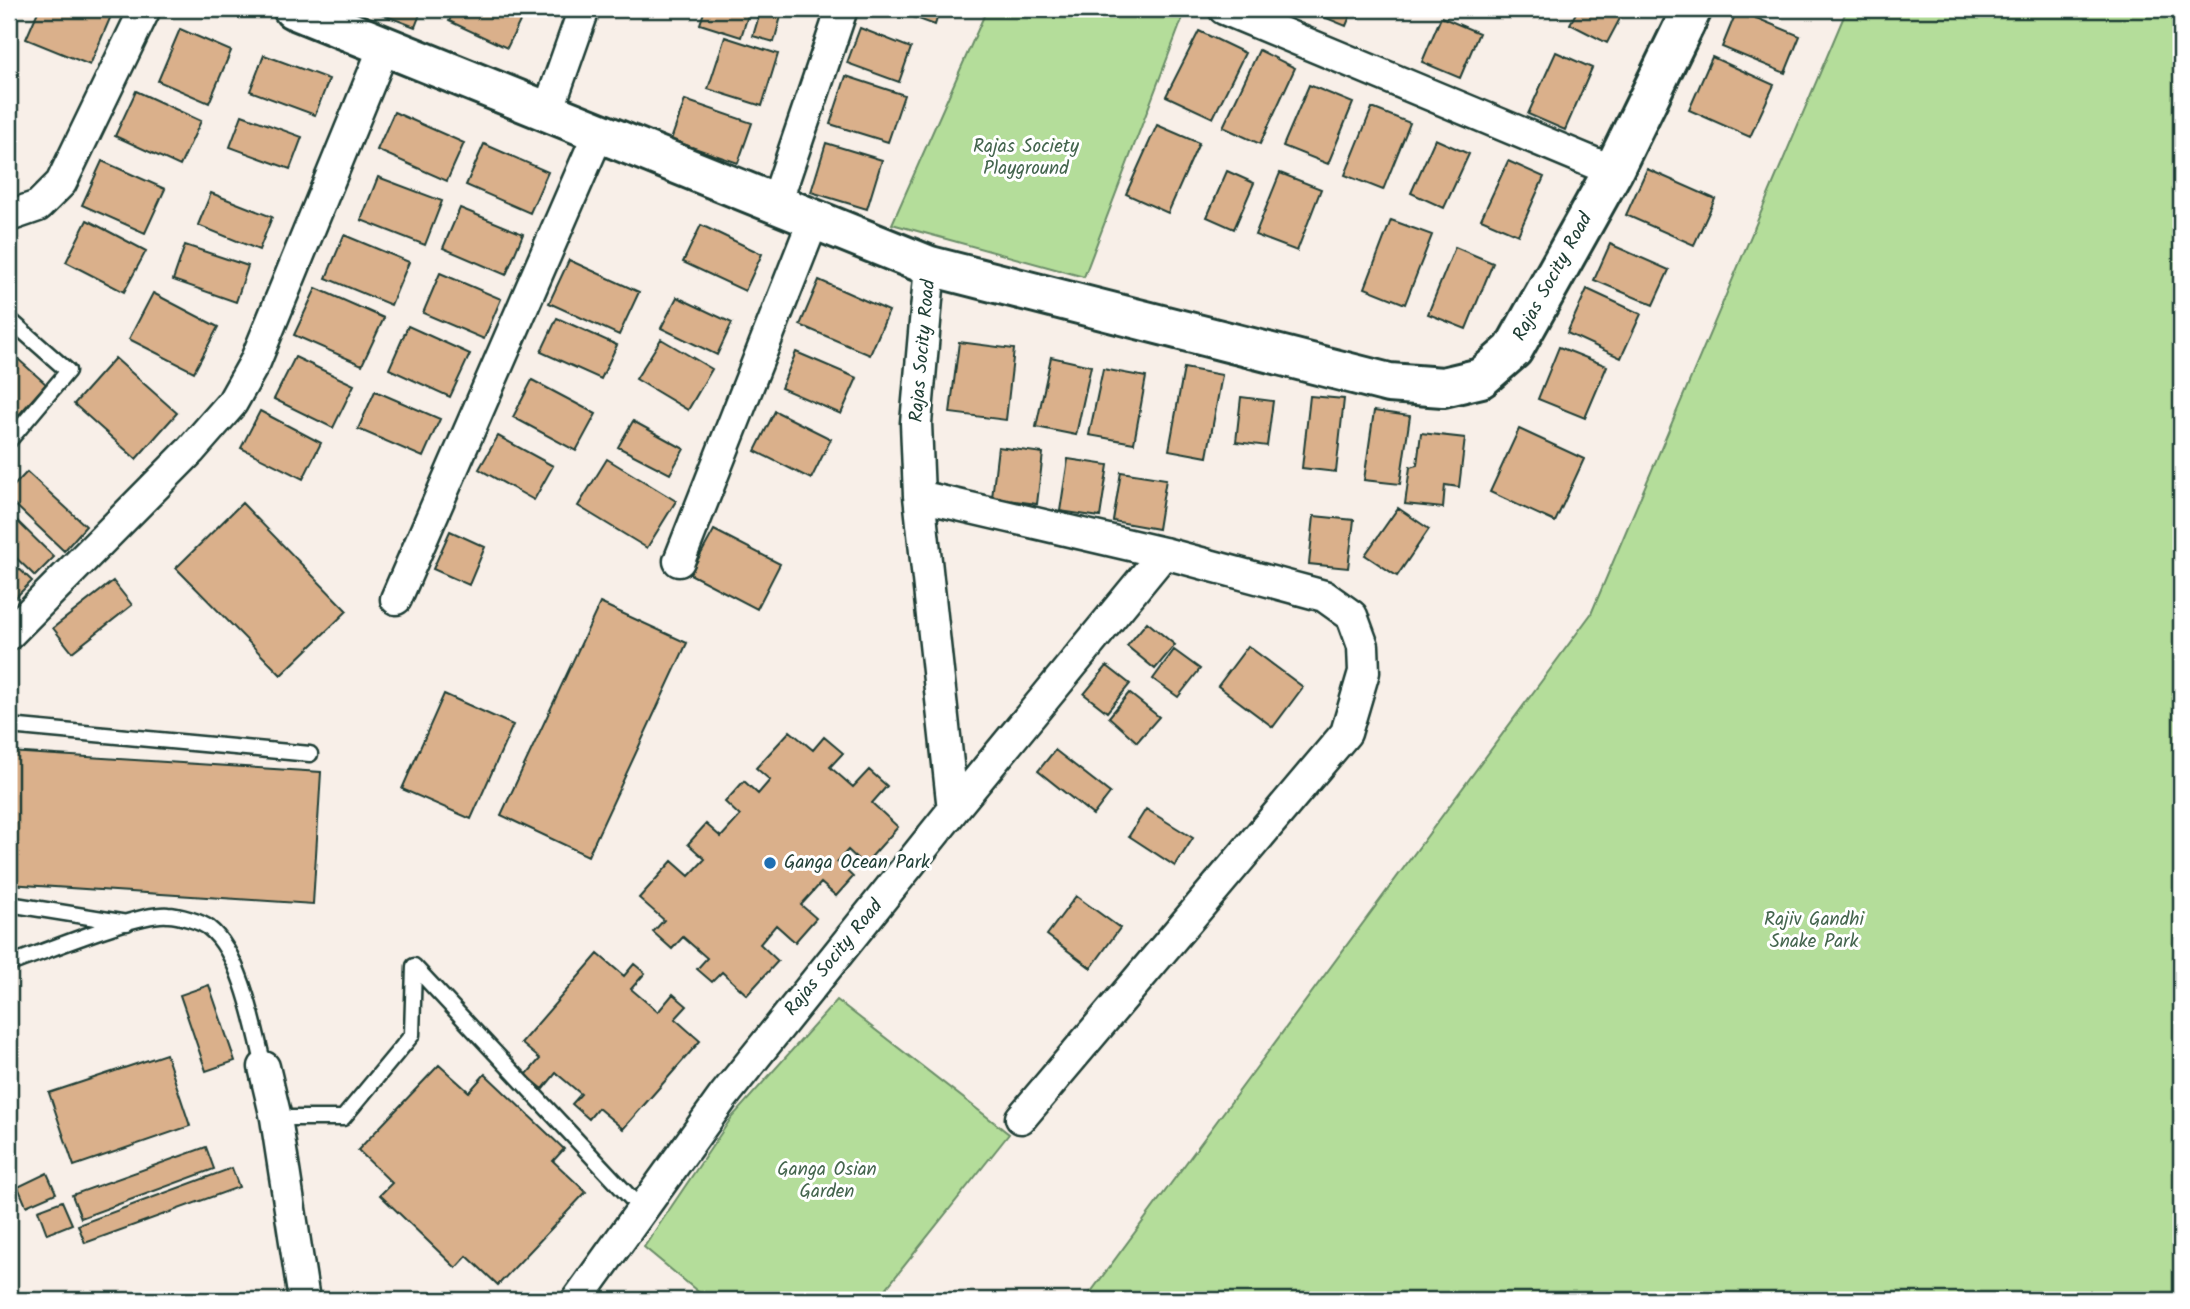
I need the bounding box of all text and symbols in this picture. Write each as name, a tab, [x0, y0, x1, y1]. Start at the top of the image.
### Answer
park label: Rajas Society Playground	[973, 132, 1080, 184]
street label: Rajas Socity Road	[1505, 207, 1601, 347]
street label: Rajas Socity Road	[902, 278, 944, 424]
place label: Ganga Ocean Park	[784, 848, 930, 878]
marker: Ganga Ocean Park	[762, 855, 778, 871]
street label: Rajas Socity Road	[777, 893, 891, 1023]
park label: Rajiv Gandhi Snake Park	[1764, 905, 1865, 957]
park label: Ganga Osian Garden	[777, 1155, 877, 1207]

